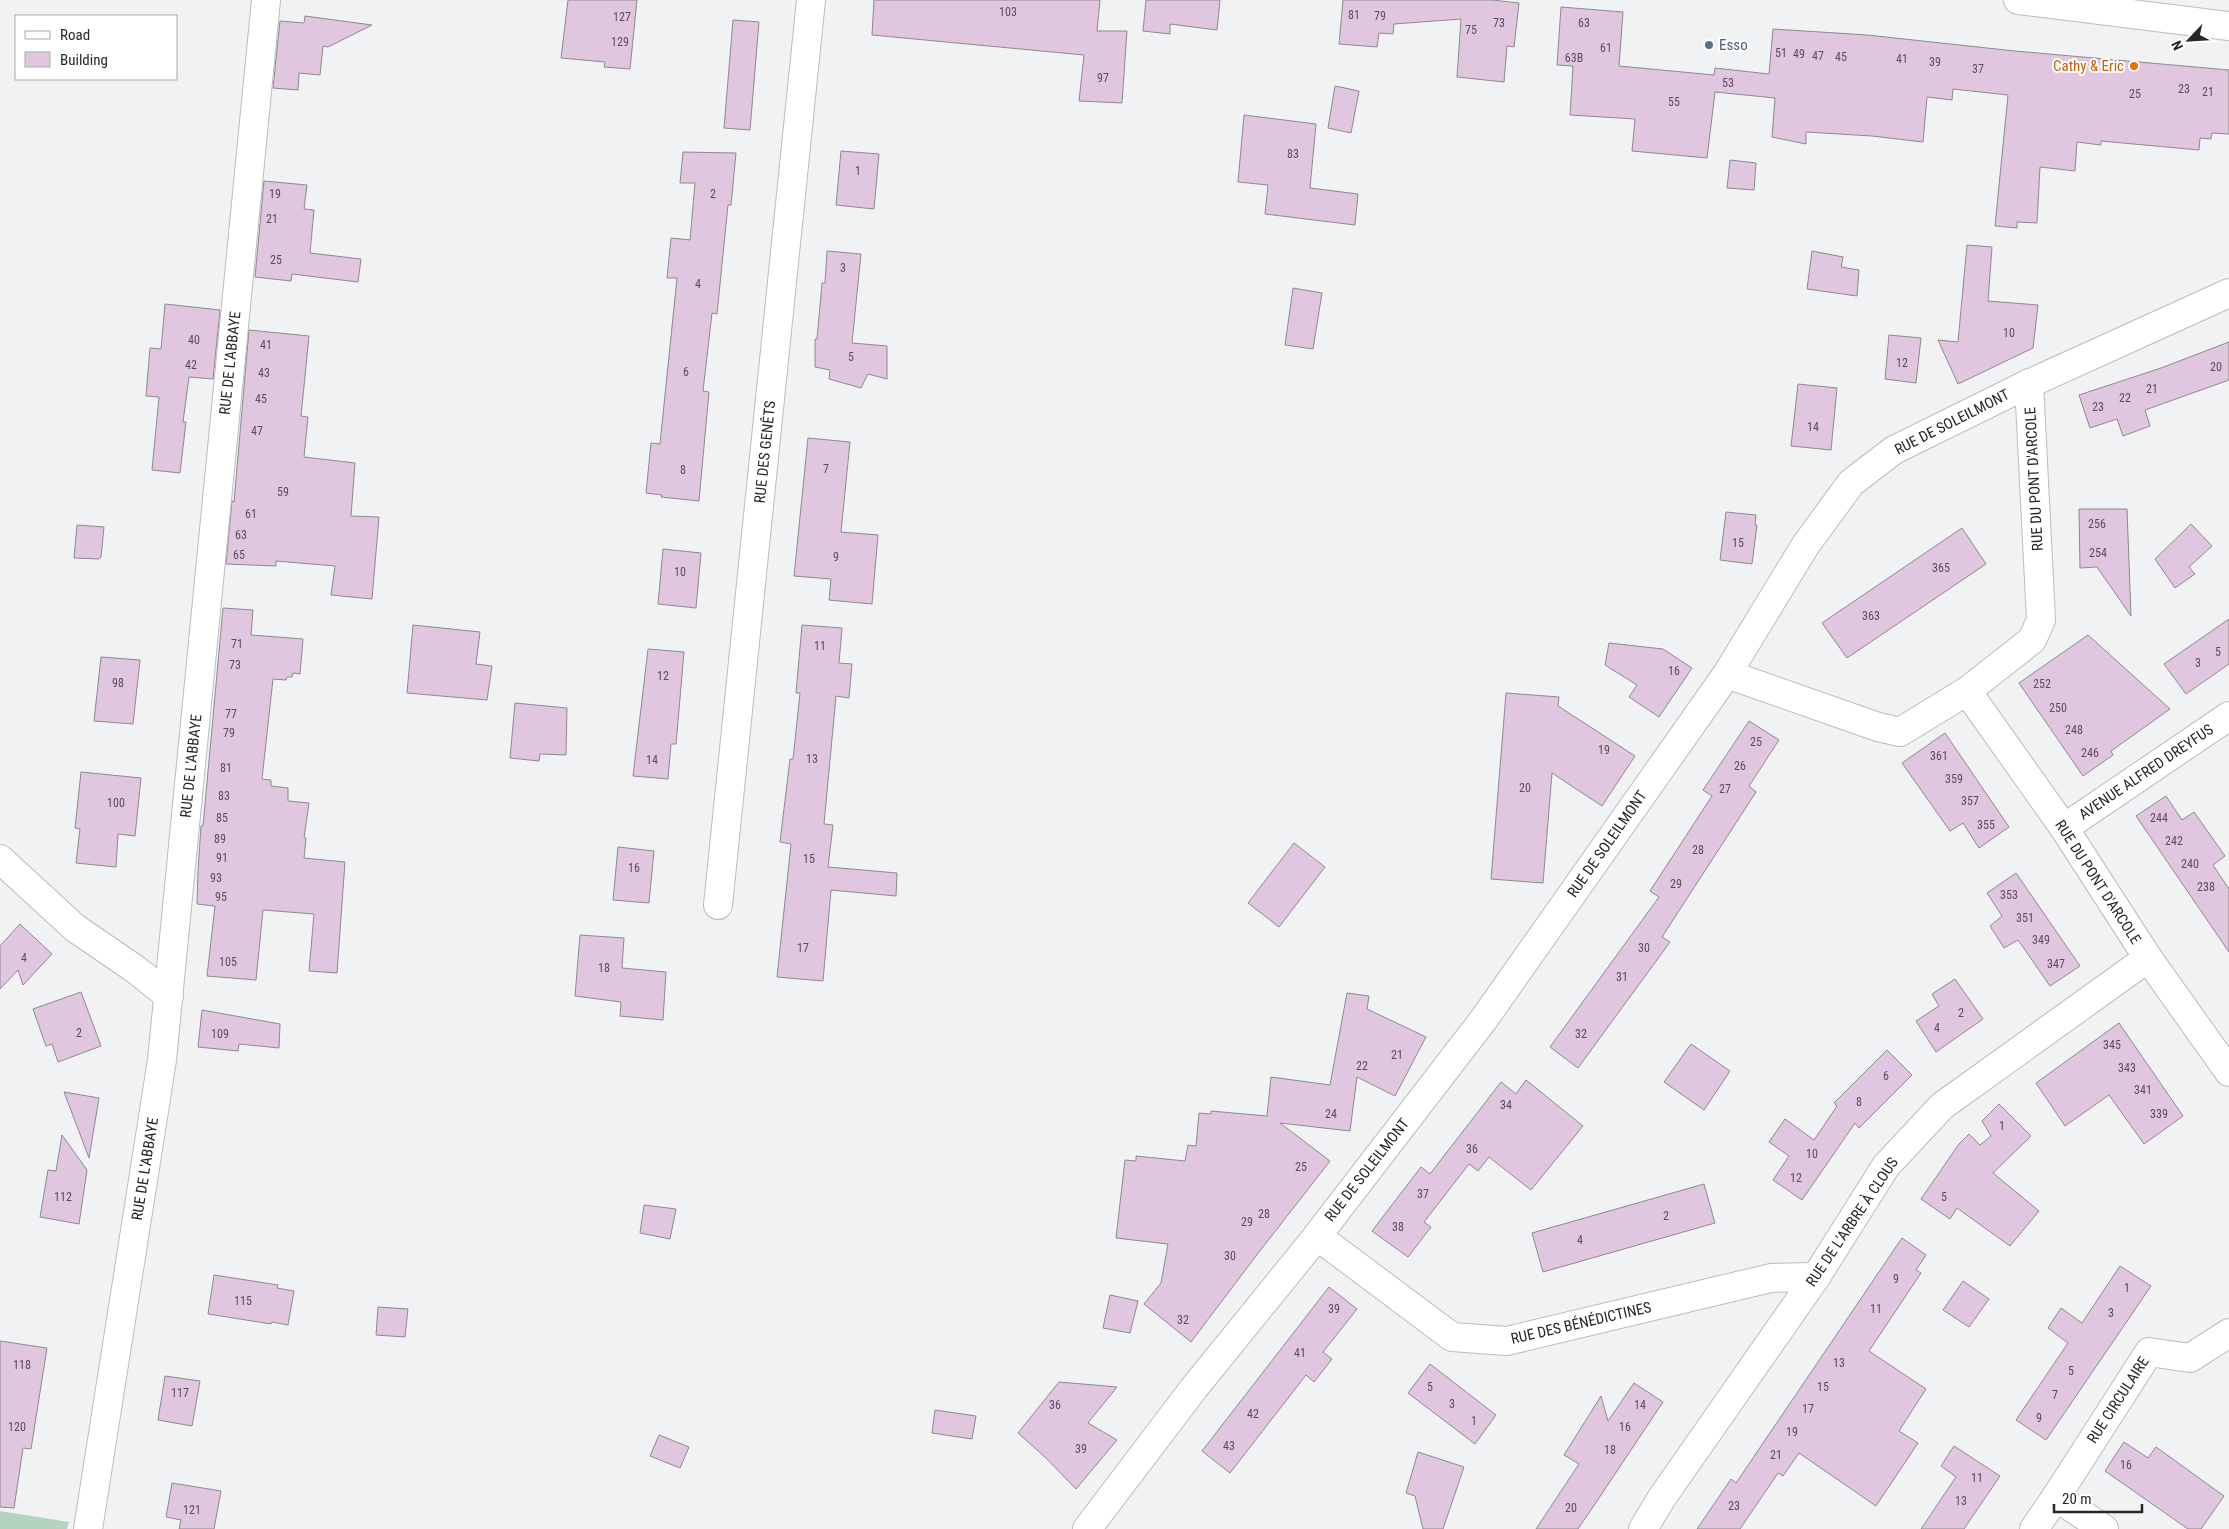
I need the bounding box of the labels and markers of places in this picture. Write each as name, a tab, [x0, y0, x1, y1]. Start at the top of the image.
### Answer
place label: Esso	[1719, 36, 1748, 54]
marker: Esso	[1703, 39, 1715, 51]
place label: Cathy & Eric	[2053, 57, 2124, 75]
marker: Cathy & Eric	[2128, 60, 2140, 72]

